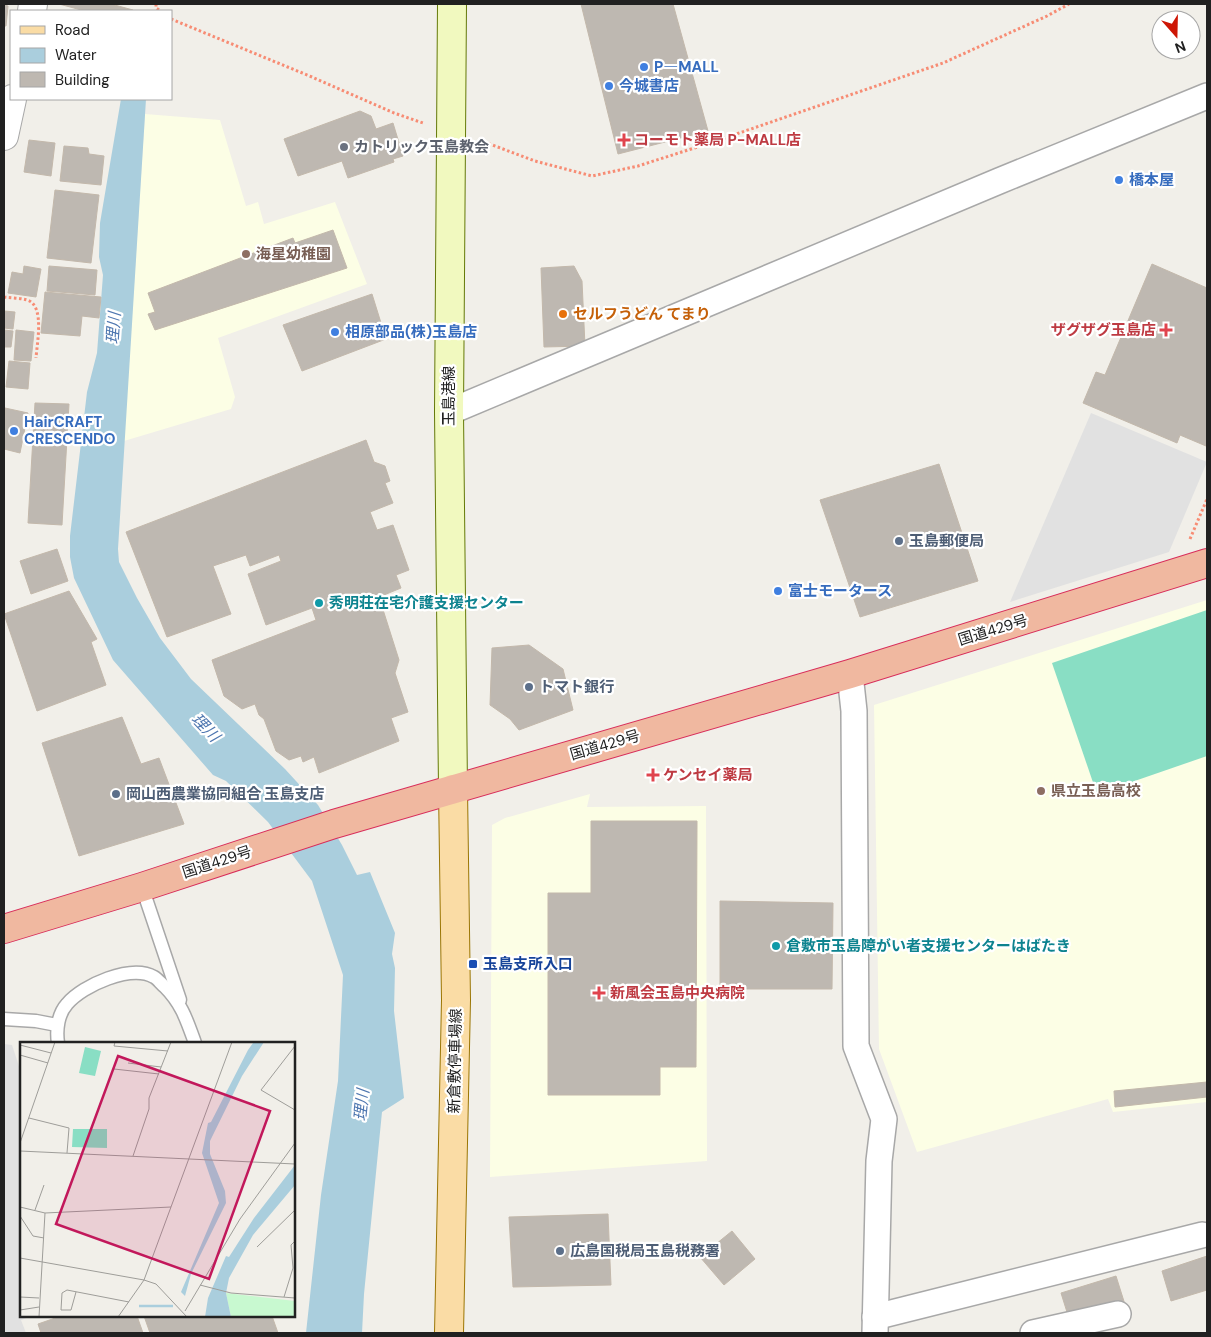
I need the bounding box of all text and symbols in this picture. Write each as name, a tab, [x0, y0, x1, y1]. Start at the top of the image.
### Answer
legend	[10, 10, 172, 100]
north arrow	[1151, 10, 1201, 60]
text: Road	[55, 20, 90, 40]
text: N	[1173, 37, 1188, 57]
text: Water	[55, 45, 97, 65]
place label: P―MALL	[654, 57, 719, 77]
marker: P―MALL	[638, 61, 650, 73]
text: Building	[55, 70, 110, 90]
place label: 今城書店	[619, 76, 679, 96]
marker: 今城書店	[603, 80, 615, 92]
place label: コーモト薬局 P-MALL店	[634, 130, 801, 150]
marker: コーモト薬局 P-MALL店	[618, 134, 630, 146]
place label: カトリック玉島教会	[354, 137, 489, 157]
marker: カトリック玉島教会	[338, 141, 350, 153]
place label: 橋本屋	[1129, 170, 1174, 190]
marker: 橋本屋	[1113, 174, 1125, 186]
place label: 海星幼稚園	[256, 244, 331, 264]
marker: 海星幼稚園	[240, 248, 252, 260]
place label: セルフうどん てまり	[573, 304, 711, 324]
marker: セルフうどん てまり	[557, 308, 569, 320]
water label: 理川	[102, 309, 125, 345]
place label: ザグザグ玉島店	[1051, 320, 1156, 340]
place label: 相原部品(株)玉島店	[345, 322, 477, 342]
marker: ザグザグ玉島店	[1160, 324, 1172, 336]
marker: 相原部品(株)玉島店	[329, 326, 341, 338]
street label: 玉島港線	[439, 366, 459, 426]
place label: HairCRAFT CRESCENDO	[24, 412, 116, 449]
marker: HairCRAFT CRESCENDO	[8, 425, 20, 437]
place label: 玉島郵便局	[909, 531, 984, 551]
marker: 玉島郵便局	[893, 535, 905, 547]
place label: 富士モータース	[788, 581, 892, 601]
marker: 富士モータース	[772, 585, 784, 597]
place label: 秀明荘在宅介護支援センター	[329, 593, 524, 613]
marker: 秀明荘在宅介護支援センター	[313, 597, 325, 609]
street label: 国道429号	[956, 610, 1030, 650]
place label: トマト銀行	[539, 677, 614, 697]
marker: トマト銀行	[523, 681, 535, 693]
water label: 理川	[187, 709, 226, 748]
street label: 国道429号	[568, 725, 642, 765]
place label: ケンセイ薬局	[663, 765, 753, 785]
marker: ケンセイ薬局	[647, 769, 659, 781]
place label: 県立玉島高校	[1051, 781, 1141, 801]
place label: 岡山西農業協同組合 玉島支店	[126, 784, 325, 804]
marker: 県立玉島高校	[1035, 785, 1047, 797]
marker: 岡山西農業協同組合 玉島支店	[110, 788, 122, 800]
street label: 国道429号	[180, 841, 254, 883]
place label: 倉敷市玉島障がい者支援センターはばたき	[786, 936, 1071, 956]
marker: 倉敷市玉島障がい者支援センターはばたき	[770, 940, 782, 952]
place label: 玉島支所入口	[483, 954, 573, 974]
marker: 玉島支所入口	[467, 958, 479, 970]
place label: 新風会玉島中央病院	[610, 983, 745, 1003]
marker: 新風会玉島中央病院	[592, 986, 606, 1000]
street label: 新倉敷停車場線	[444, 1008, 466, 1114]
inset map	[20, 1042, 295, 1317]
water label: 理川	[349, 1086, 374, 1122]
place label: 広島国税局玉島税務署	[570, 1241, 720, 1261]
marker: 広島国税局玉島税務署	[554, 1245, 566, 1257]

